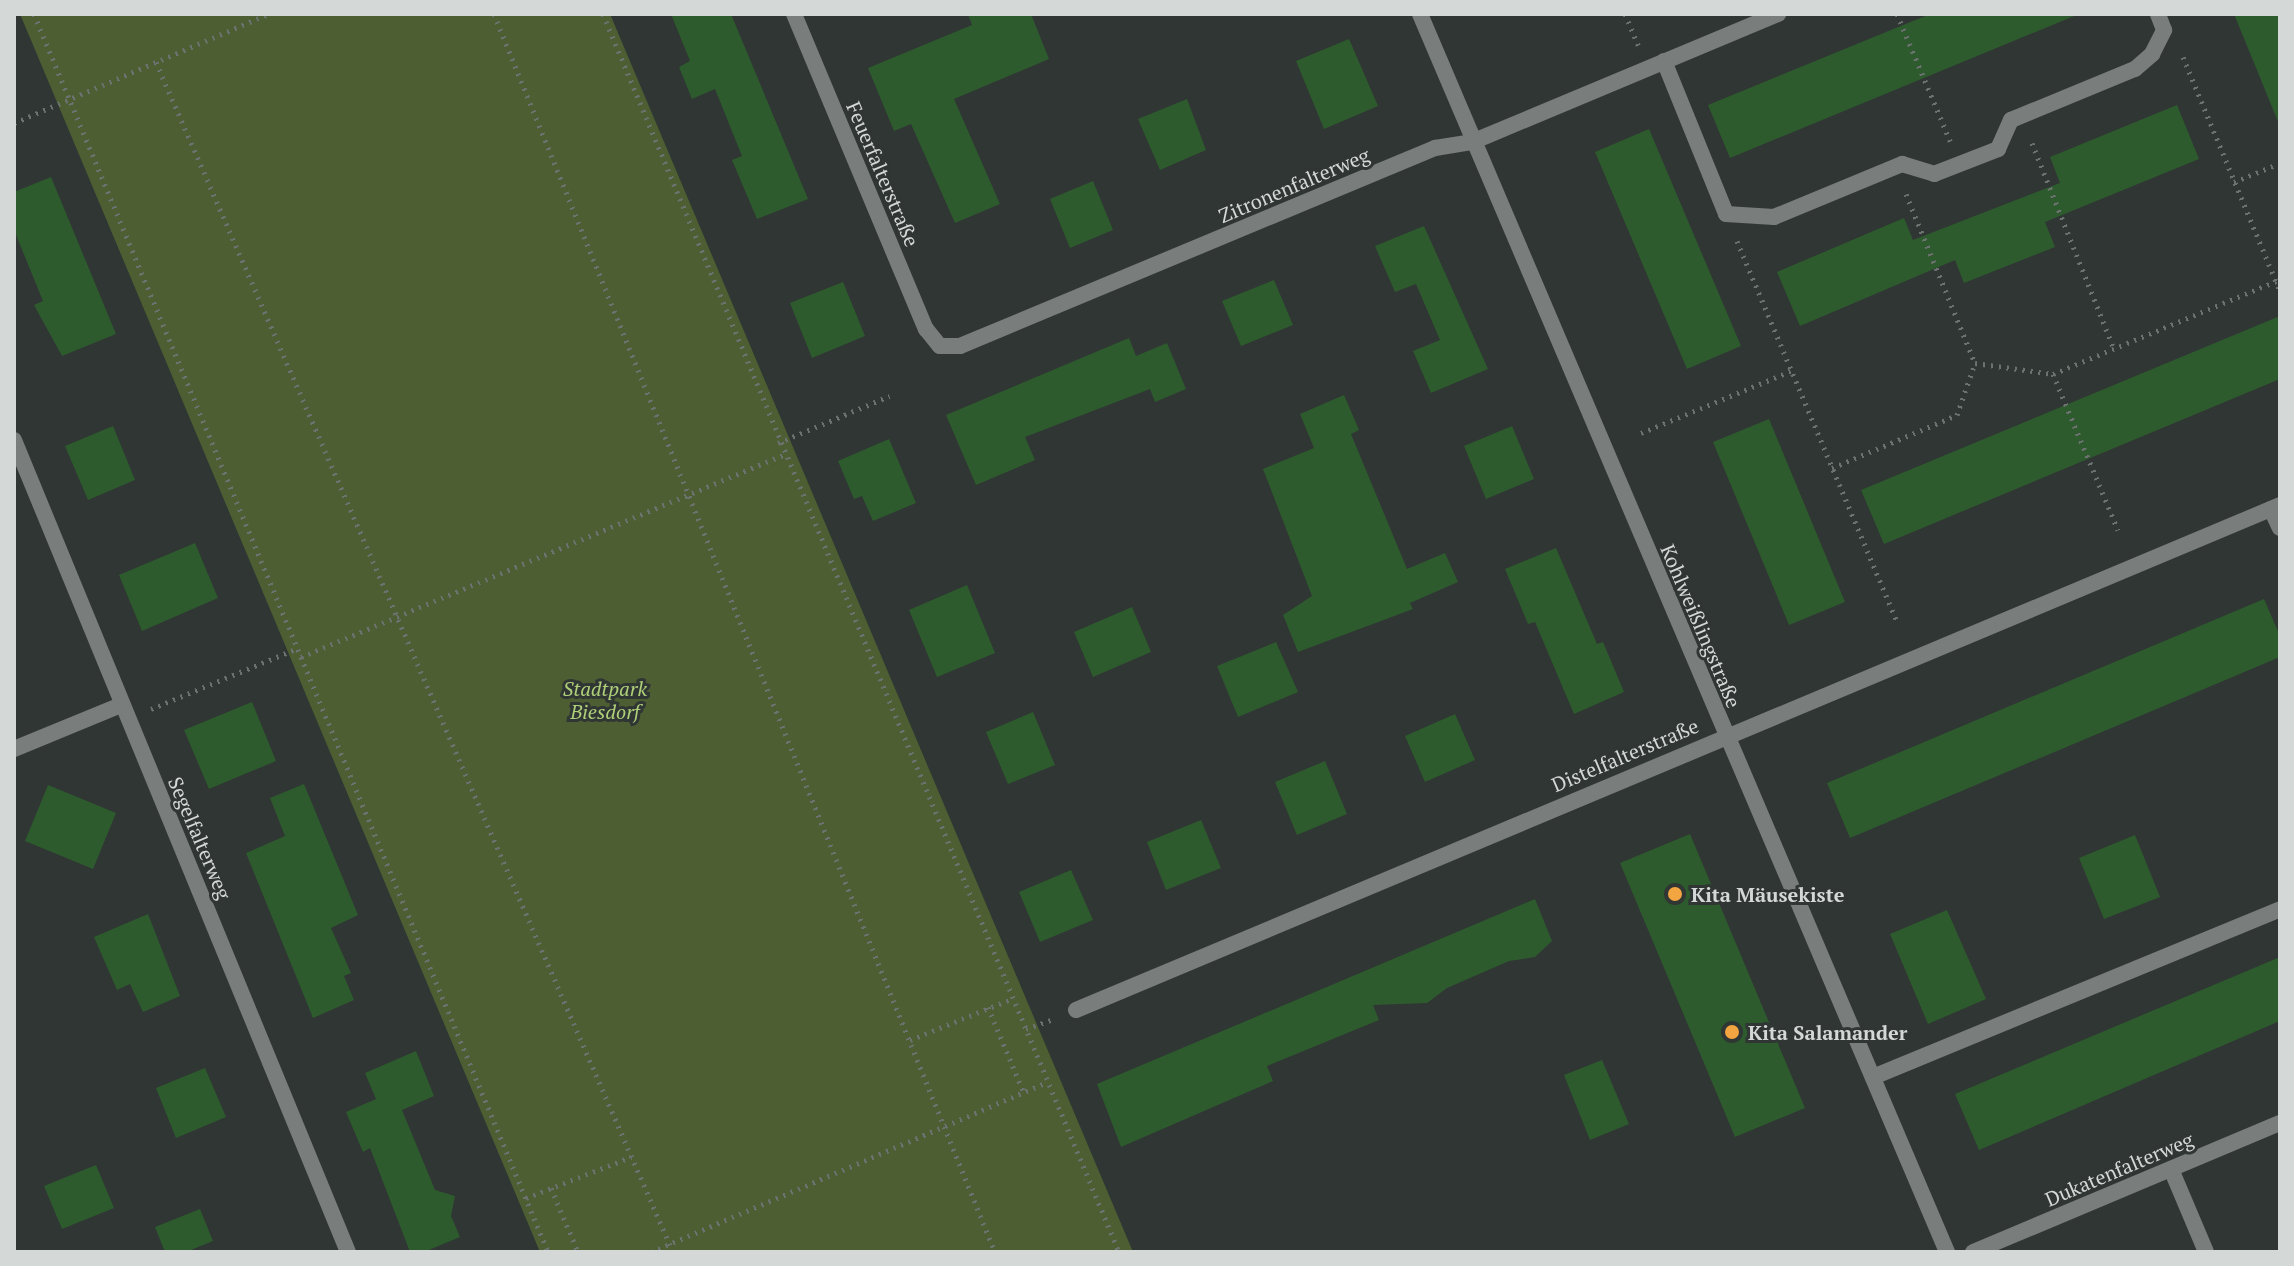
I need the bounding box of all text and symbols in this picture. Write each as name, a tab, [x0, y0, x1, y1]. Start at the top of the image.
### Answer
street label: Feuerfalterstraße	[842, 98, 924, 250]
street label: Zitronenfalterweg	[1215, 142, 1373, 228]
street label: Kohlweißlingstraße	[1656, 541, 1746, 711]
park label: Stadtpark Biesdorf	[563, 677, 647, 724]
street label: Distelfalterstraße	[1548, 713, 1702, 797]
street label: Segelfalterweg	[163, 773, 237, 903]
place label: Kita Mäusekiste	[1691, 882, 1844, 906]
marker: Kita Mäusekiste	[1666, 885, 1684, 903]
place label: Kita Salamander	[1748, 1020, 1907, 1044]
marker: Kita Salamander	[1723, 1023, 1741, 1041]
street label: Dukatenfalterweg	[2041, 1127, 2197, 1211]

